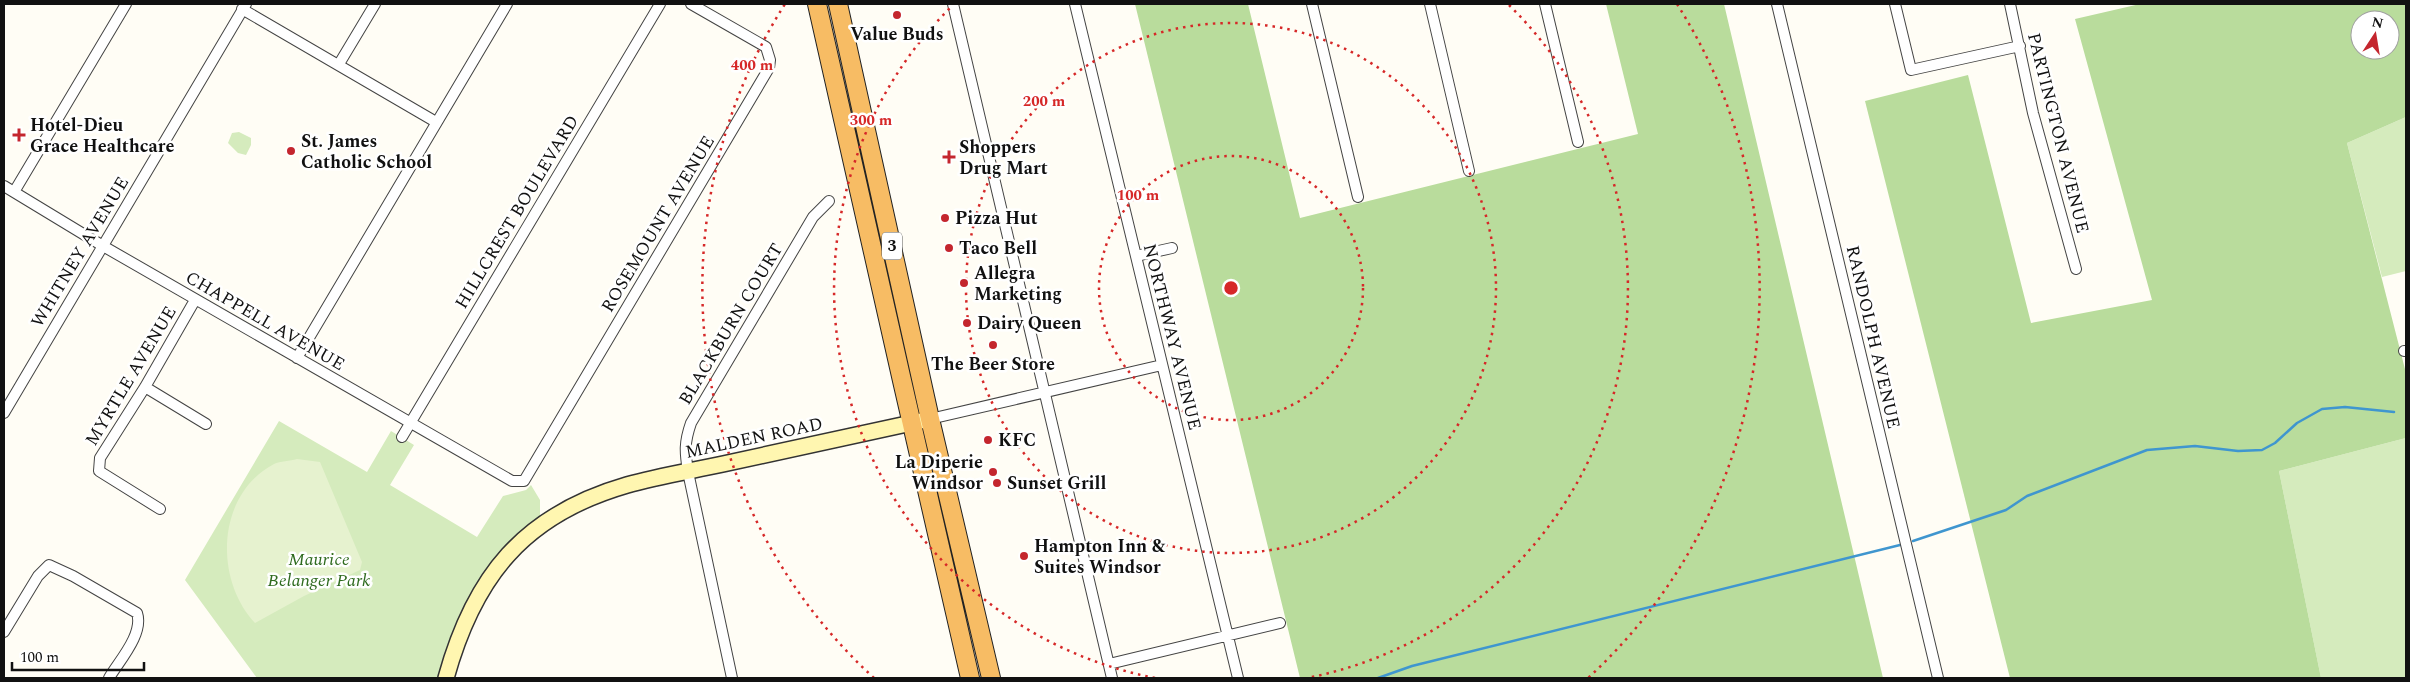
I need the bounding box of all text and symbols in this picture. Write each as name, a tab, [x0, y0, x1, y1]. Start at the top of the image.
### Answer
marker: Value Buds	[891, 9, 903, 21]
north arrow	[2350, 10, 2400, 60]
text: N	[2370, 11, 2385, 34]
place label: Value Buds	[850, 21, 944, 48]
street label: PARTINGTON AVENUE	[2020, 30, 2096, 236]
text: 400 m	[731, 54, 774, 77]
text: 200 m	[1023, 90, 1066, 113]
text: 300 m	[850, 109, 893, 132]
street label: HILLCREST BOULEVARD	[448, 110, 586, 314]
place label: Hotel-Dieu Grace Healthcare	[30, 112, 174, 160]
marker: Hotel-Dieu Grace Healthcare	[12, 128, 26, 142]
place label: St. James Catholic School	[301, 128, 432, 176]
street label: ROSEMOUNT AVENUE	[594, 130, 722, 318]
place label: Shoppers Drug Mart	[959, 134, 1048, 182]
marker: St. James Catholic School	[285, 145, 297, 157]
marker: Shoppers Drug Mart	[943, 151, 955, 163]
street label: WHITNEY AVENUE	[24, 171, 136, 333]
text: 100 m	[1117, 184, 1160, 207]
place label: Pizza Hut	[955, 205, 1038, 232]
marker: Pizza Hut	[939, 212, 951, 224]
road number: 3	[882, 232, 902, 260]
place label: Taco Bell	[959, 235, 1037, 262]
street label: BLACKBURN COURT	[672, 238, 790, 410]
street label: NORTHWAY AVENUE	[1136, 241, 1208, 433]
marker: Taco Bell	[943, 242, 955, 254]
street label: RANDOLPH AVENUE	[1839, 243, 1907, 431]
place label: Allegra Marketing	[974, 260, 1062, 308]
street label: CHAPPELL AVENUE	[180, 264, 350, 378]
marker: Allegra Marketing	[958, 277, 970, 289]
centre of rings	[1222, 279, 1240, 297]
street label: MYRTLE AVENUE	[79, 301, 183, 451]
place label: Dairy Queen	[977, 310, 1082, 337]
marker: Dairy Queen	[961, 317, 973, 329]
marker: The Beer Store	[987, 339, 999, 351]
place label: The Beer Store	[931, 351, 1055, 378]
street label: MALDEN ROAD	[683, 410, 825, 466]
place label: KFC	[998, 427, 1036, 454]
marker: KFC	[982, 434, 994, 446]
place label: La Diperie Windsor	[895, 449, 983, 497]
marker: La Diperie Windsor	[987, 466, 999, 478]
place label: Sunset Grill	[1007, 470, 1106, 497]
marker: Sunset Grill	[991, 477, 1003, 489]
place label: Hampton Inn & Suites Windsor	[1034, 533, 1166, 581]
park label: Maurice Belanger Park	[268, 546, 371, 594]
marker: Hampton Inn & Suites Windsor	[1018, 550, 1030, 562]
scale bar	[12, 640, 145, 672]
text: 100 m	[20, 646, 59, 669]

